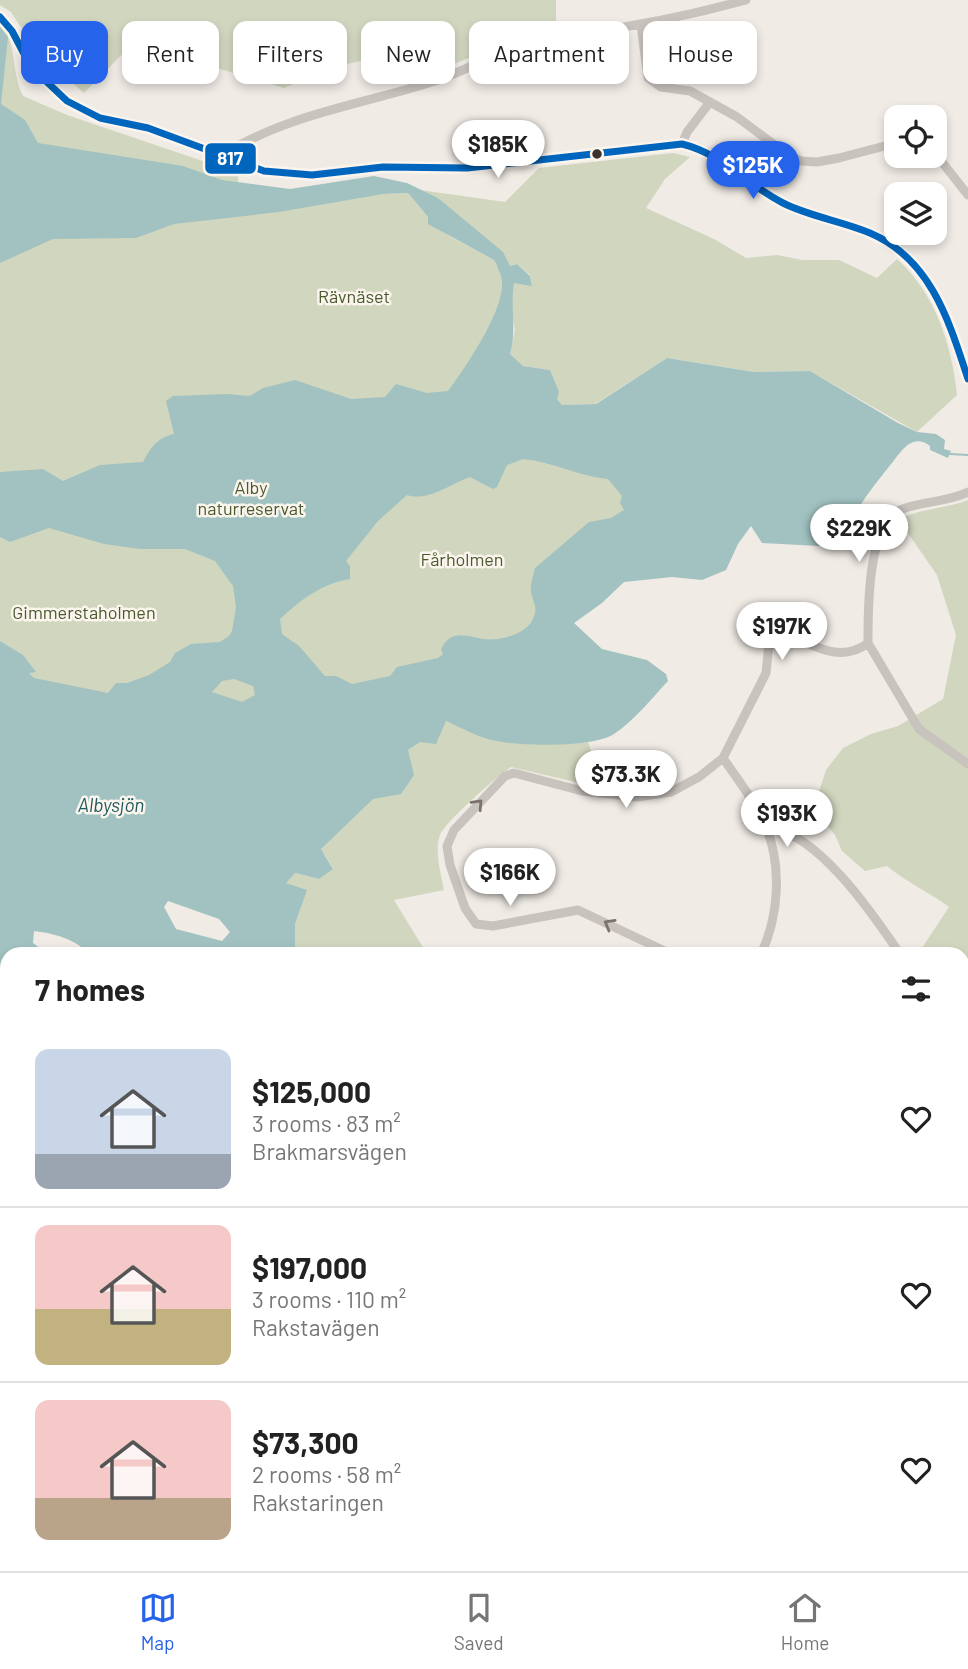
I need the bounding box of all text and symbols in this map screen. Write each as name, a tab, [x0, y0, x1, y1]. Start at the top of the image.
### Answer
chip: Buy	[21, 21, 108, 84]
chip: Rent	[122, 21, 219, 84]
chip: Filters	[233, 21, 347, 84]
chip: New	[361, 21, 455, 84]
chip: Apartment	[469, 21, 629, 84]
chip: House	[643, 21, 757, 84]
map controls	[884, 105, 947, 245]
button: locate	[884, 105, 947, 168]
pin: $185K	[449, 120, 547, 180]
text: $185K	[468, 129, 528, 157]
line badge: 817	[204, 142, 257, 175]
pin: $125K	[704, 142, 802, 201]
text: 817	[217, 146, 244, 169]
unlabelled marker	[590, 147, 604, 161]
text: $125K	[723, 150, 783, 178]
button: layers	[884, 182, 947, 245]
park label: Rävnäset	[318, 285, 390, 307]
park label: Alby naturreservat	[198, 476, 304, 519]
pin: $229K	[810, 504, 908, 564]
text: $229K	[826, 513, 892, 541]
park label: Fårholmen	[421, 548, 503, 570]
park label: Gimmerstaholmen	[12, 601, 156, 623]
pin: $197K	[733, 602, 831, 662]
text: $197K	[752, 611, 812, 639]
pin: $73.3K	[569, 750, 683, 810]
text: $73.3K	[591, 759, 661, 787]
pin: $193K	[738, 790, 836, 849]
water label: Albysjön	[78, 793, 144, 816]
text: $193K	[757, 798, 817, 826]
one-way arrow	[469, 799, 482, 812]
pin: $166K	[461, 848, 559, 908]
text: $166K	[480, 857, 540, 885]
one-way arrow	[604, 919, 617, 932]
icon: filters	[897, 970, 935, 1008]
text: 7 homes	[35, 971, 145, 1007]
text: $125,000	[252, 1073, 371, 1109]
icon: home	[91, 1077, 175, 1161]
icon: heart	[897, 1100, 935, 1138]
text: 3 rooms · 83 m²	[252, 1109, 401, 1137]
text: Brakmarsvägen	[252, 1137, 407, 1165]
text: $197,000	[252, 1249, 367, 1285]
icon: home	[91, 1253, 175, 1337]
icon: heart	[897, 1276, 935, 1314]
text: 3 rooms · 110 m²	[252, 1285, 406, 1313]
text: Rakstavägen	[252, 1313, 380, 1341]
text: $73,300	[252, 1424, 359, 1460]
icon: home	[91, 1428, 175, 1512]
icon: heart	[897, 1451, 935, 1489]
text: 2 rooms · 58 m²	[252, 1460, 401, 1488]
text: Rakstaringen	[252, 1488, 384, 1516]
tab: Map	[139, 1589, 177, 1654]
tab: Saved	[454, 1589, 504, 1654]
tab: Home	[781, 1589, 829, 1654]

